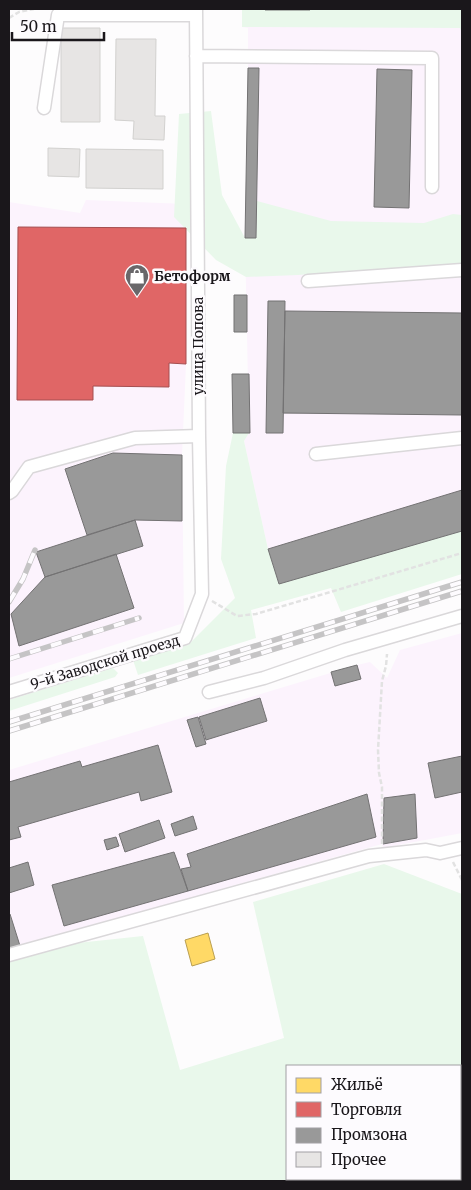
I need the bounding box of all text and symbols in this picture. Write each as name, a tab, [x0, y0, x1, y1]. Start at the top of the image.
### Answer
scale bar	[12, 10, 105, 42]
text: 50 m	[20, 17, 57, 36]
shop icon: Бетоформ	[124, 263, 150, 297]
place label: Бетоформ	[154, 267, 231, 285]
street label: улица Попова	[189, 296, 207, 395]
street label: 9-й Заводской проезд	[28, 631, 182, 693]
legend	[286, 1065, 461, 1180]
text: Жильё	[331, 1075, 383, 1094]
text: Торговля	[331, 1100, 402, 1119]
text: Промзона	[331, 1125, 407, 1144]
text: Прочее	[331, 1150, 386, 1169]

